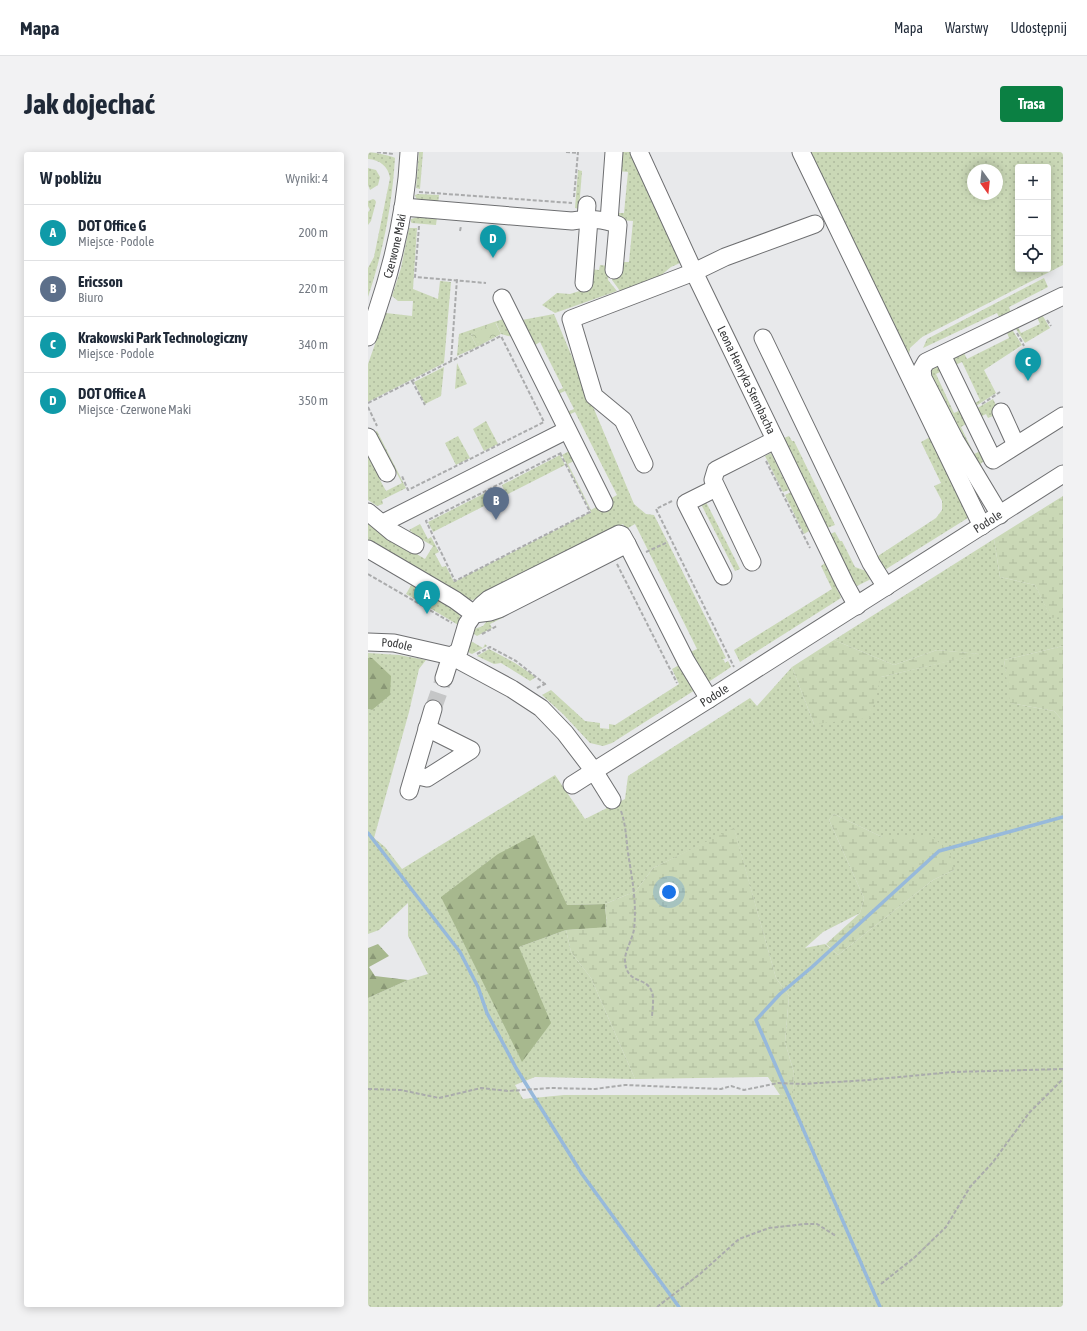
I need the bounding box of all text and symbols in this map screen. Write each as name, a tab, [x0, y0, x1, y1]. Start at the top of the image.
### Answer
text: Mapa	[20, 17, 59, 39]
text: Mapa	[894, 20, 923, 36]
text: Warstwy	[945, 20, 988, 36]
text: Udostępnij	[1010, 20, 1067, 36]
button: Trasa	[1000, 86, 1063, 122]
text: Jak dojechać	[24, 88, 155, 120]
north arrow	[967, 164, 1003, 200]
map controls	[1015, 164, 1051, 272]
button: +	[1015, 164, 1051, 200]
text: W pobliżu	[40, 168, 102, 188]
text: Wyniki: 4	[285, 171, 328, 186]
button: −	[1015, 200, 1051, 236]
street label: Czerwone Maki	[381, 213, 409, 280]
text: DOT Office G	[78, 217, 146, 234]
text: A	[50, 225, 56, 240]
text: 200 m	[299, 225, 328, 240]
pin: D	[480, 225, 506, 258]
text: Miejsce · Podole	[78, 234, 154, 249]
button: locate	[1015, 236, 1051, 272]
text: Ericsson	[78, 273, 123, 290]
text: B	[50, 281, 56, 296]
text: 220 m	[299, 281, 328, 296]
text: Biuro	[78, 290, 103, 305]
street label: Leona Henryka Sternbacha	[714, 324, 778, 436]
text: Krakowski Park Technologiczny	[78, 329, 248, 346]
text: C	[50, 337, 56, 352]
text: 340 m	[299, 337, 328, 352]
text: Miejsce · Podole	[78, 346, 154, 361]
pin: C	[1015, 348, 1041, 381]
text: DOT Office A	[78, 385, 146, 402]
text: D	[49, 393, 57, 408]
text: 350 m	[299, 393, 328, 408]
text: Miejsce · Czerwone Maki	[78, 402, 191, 417]
pin: B	[483, 487, 509, 520]
street label: Podole	[971, 507, 1005, 536]
pin: A	[414, 581, 440, 614]
street label: Podole	[381, 636, 414, 654]
street label: Podole	[697, 681, 731, 710]
your location	[659, 882, 679, 902]

